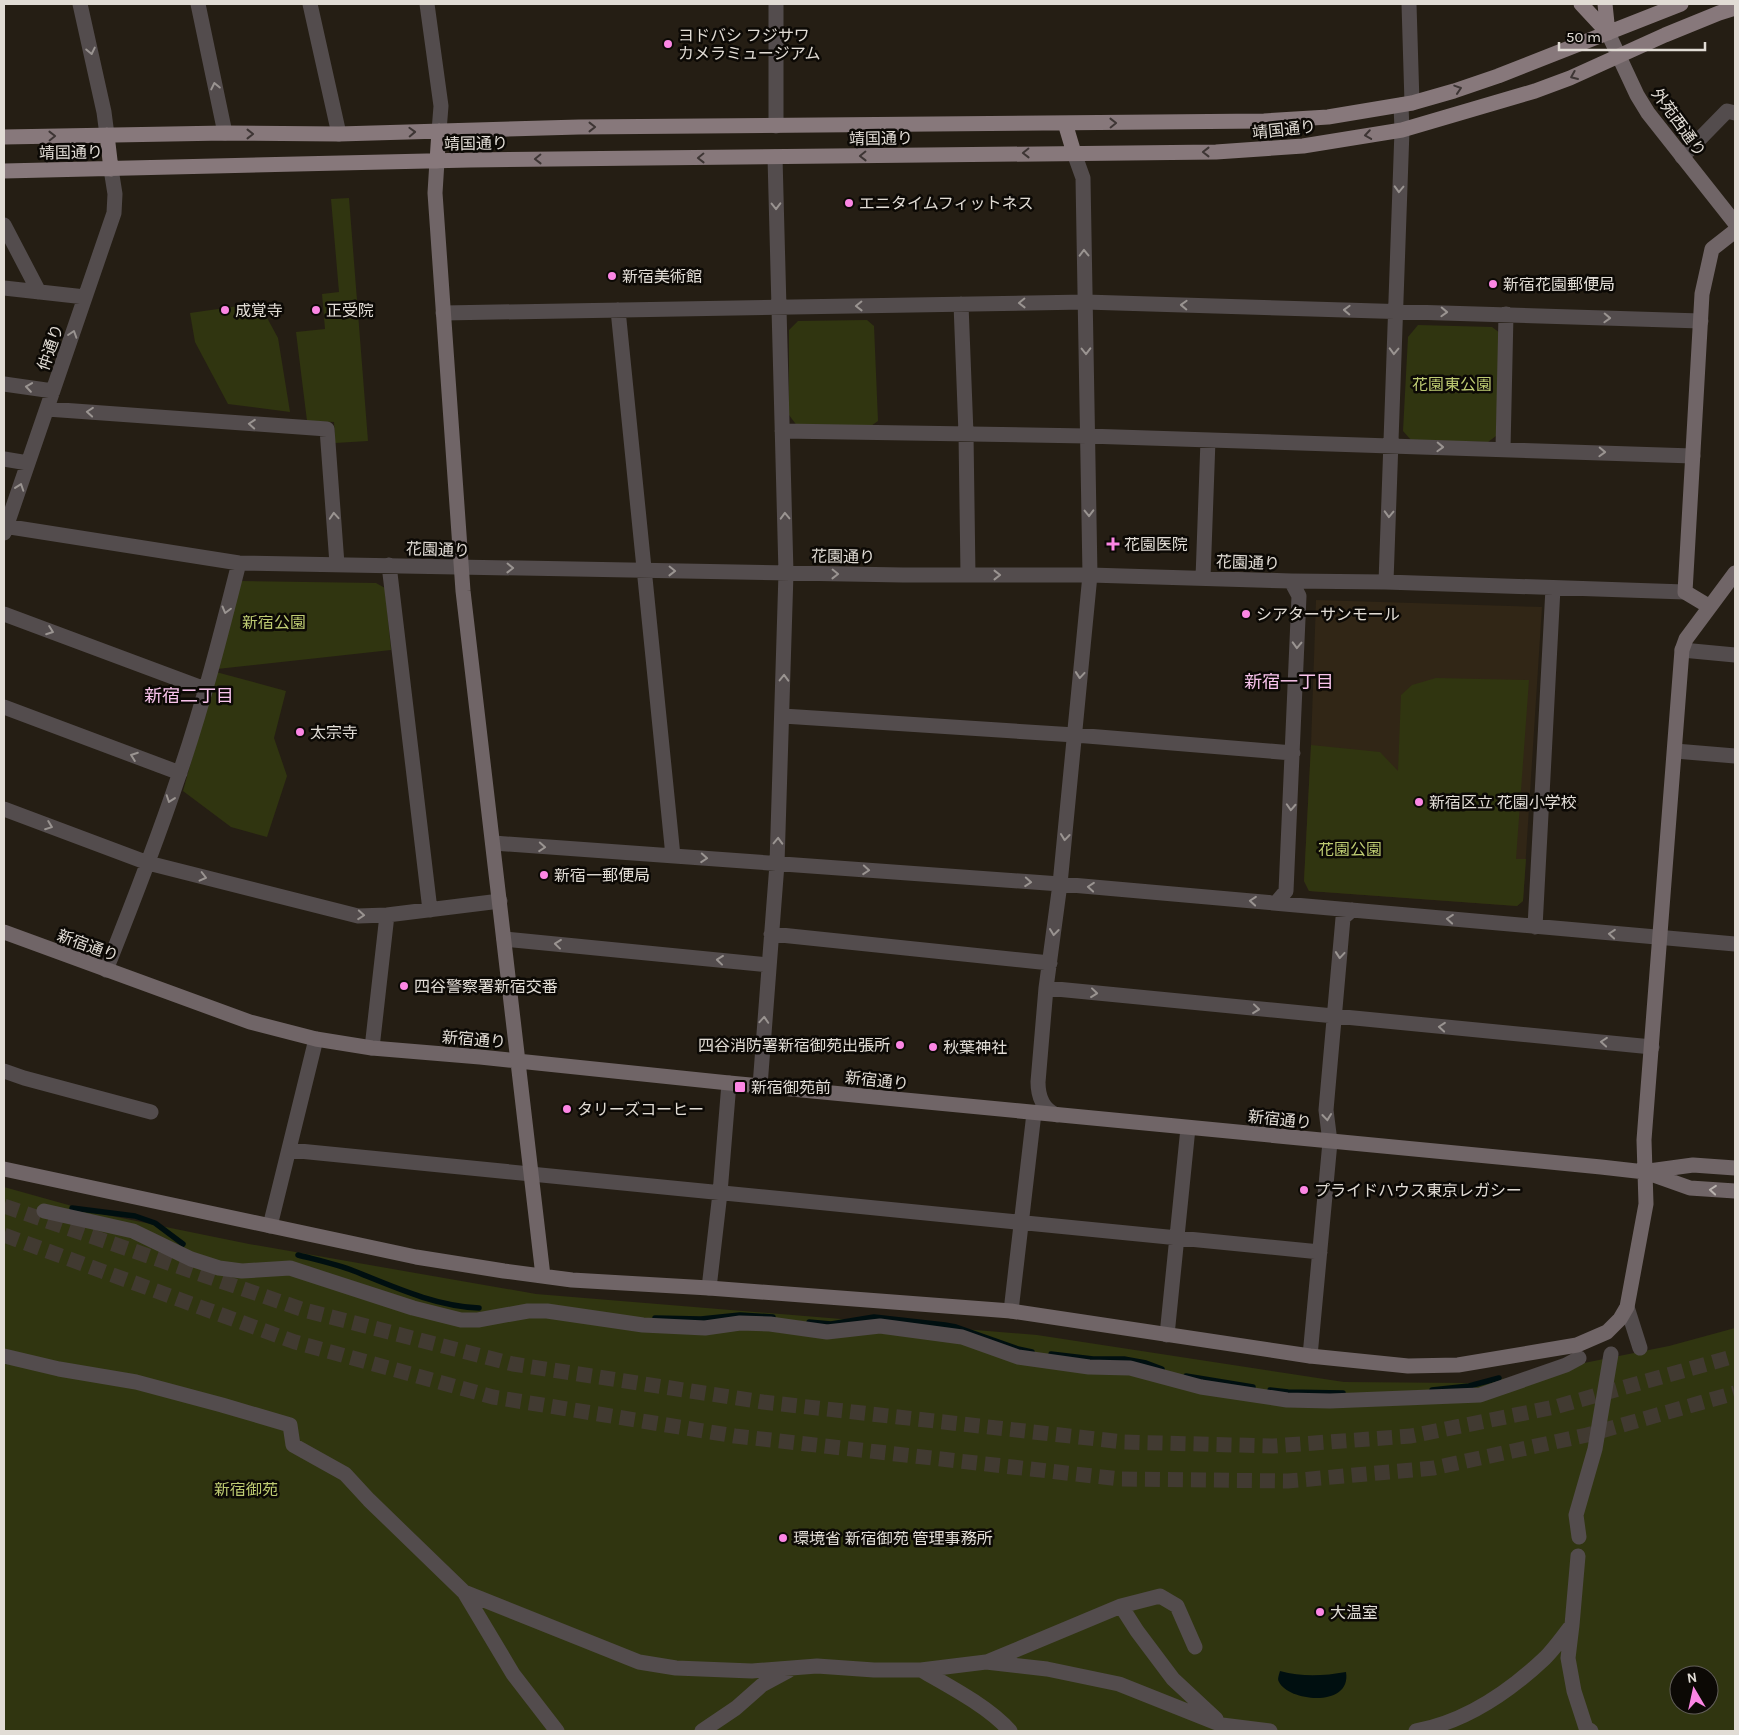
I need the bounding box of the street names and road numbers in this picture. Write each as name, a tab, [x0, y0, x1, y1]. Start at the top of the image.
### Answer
street label: 外苑西通り	[1647, 84, 1710, 160]
street label: 靖国通り	[1251, 117, 1317, 142]
street label: 靖国通り	[849, 128, 913, 149]
street label: 靖国通り	[444, 133, 508, 154]
street label: 靖国通り	[39, 142, 103, 163]
street label: 仲通り	[34, 321, 67, 373]
street label: 花園通り	[406, 539, 470, 560]
street label: 花園通り	[811, 546, 875, 567]
street label: 花園通り	[1216, 552, 1280, 573]
street label: 新宿通り	[55, 926, 121, 965]
street label: 新宿通り	[441, 1027, 507, 1052]
street label: 新宿通り	[844, 1068, 910, 1093]
street label: 新宿通り	[1247, 1107, 1313, 1132]

